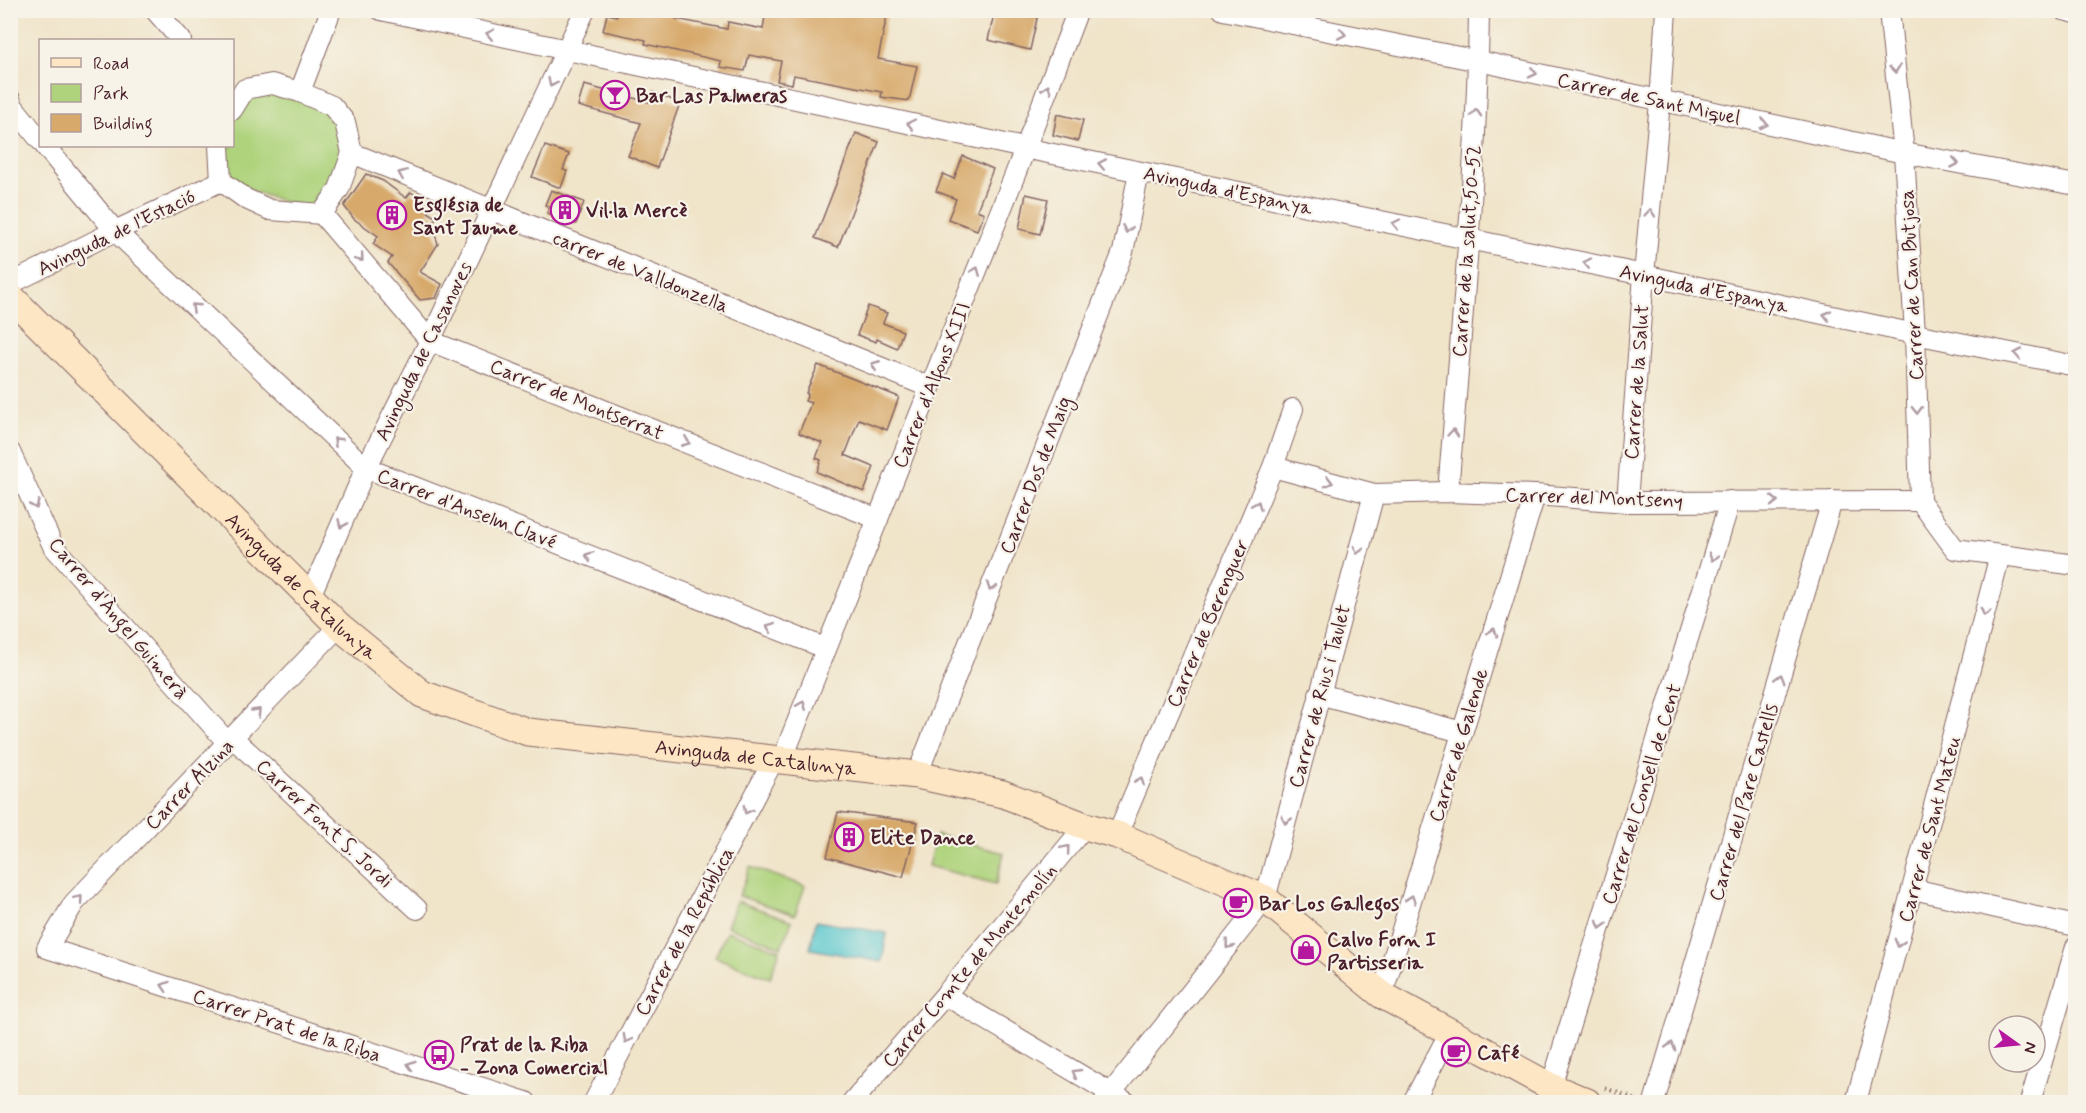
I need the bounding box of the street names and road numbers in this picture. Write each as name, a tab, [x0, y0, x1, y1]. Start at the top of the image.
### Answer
street label: Carrer de Sant Miquel	[1555, 67, 1743, 132]
street label: Carrer de la salut,50-52	[1447, 144, 1488, 358]
street label: Avinguda d'Espanya	[1141, 160, 1316, 224]
street label: Avinguda de l'Estació	[33, 183, 201, 284]
street label: Carrer de Can Butjosa	[1894, 189, 1931, 381]
street label: carrer de Valldonzella	[549, 225, 732, 320]
street label: Avinguda de Casanoves	[369, 257, 480, 446]
street label: Avinguda d'Espanya	[1617, 258, 1792, 322]
street label: Carrer d'Alfons XIII	[887, 299, 980, 473]
street label: Carrer de la Salut	[1619, 304, 1656, 461]
street label: Carrer de Montserrat	[485, 353, 667, 448]
street label: Carrer Dos de Maig	[994, 393, 1080, 559]
street label: Carrer d'Anselm Clavé	[373, 463, 560, 556]
street label: Carrer del Montseny	[1505, 482, 1683, 515]
street label: Avinguda de Catalunya	[218, 507, 383, 667]
street label: Carrer d'Àngel Guimerà	[40, 532, 194, 707]
street label: Carrer de Berenguer	[1161, 535, 1257, 712]
street label: Carrer de Rius i Taulet	[1283, 602, 1358, 791]
street label: Carrer de Galende	[1423, 665, 1496, 826]
street label: Carrer del Consell de Cent	[1596, 681, 1689, 908]
street label: Carrer del Pare Castells	[1703, 700, 1786, 904]
street label: Carrer Alzina	[140, 733, 241, 837]
street label: Carrer de Sant Mateu	[1893, 733, 1968, 926]
street label: Avinguda de Catalunya	[654, 734, 858, 783]
street label: Carrer Font S. Jordi	[250, 753, 398, 895]
street label: Carrer de la República	[629, 842, 741, 1021]
street label: Carrer Comte de Montemolín	[877, 858, 1064, 1074]
street label: Carrer Prat de la Riba	[189, 983, 384, 1070]

